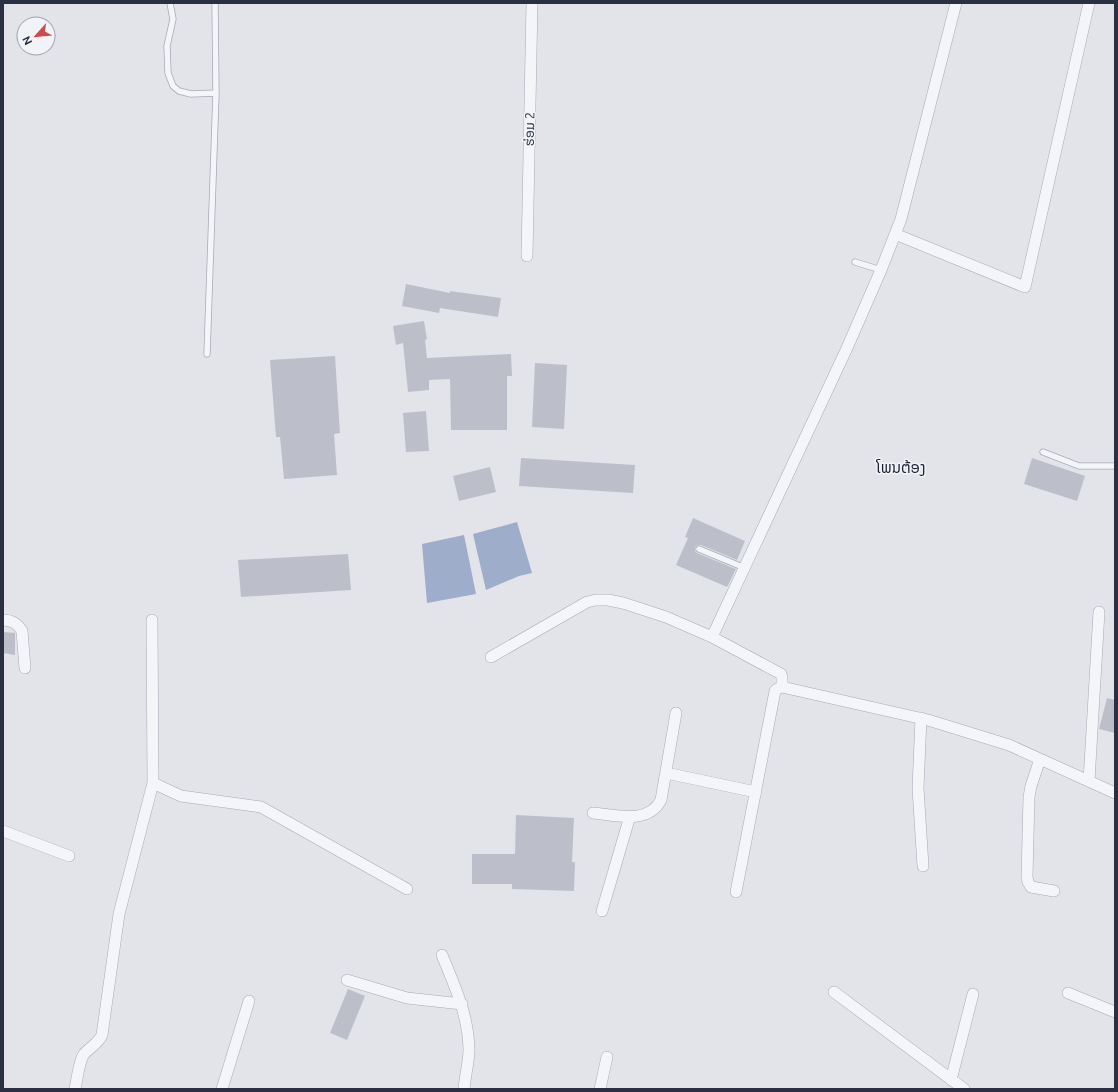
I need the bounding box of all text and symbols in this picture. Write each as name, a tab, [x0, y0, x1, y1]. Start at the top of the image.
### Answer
north arrow	[16, 16, 56, 56]
text: N	[20, 34, 34, 47]
street label: ຮ່ອມ 2	[522, 112, 536, 146]
district label: ໂພນຕ້ອງ	[876, 459, 925, 476]

